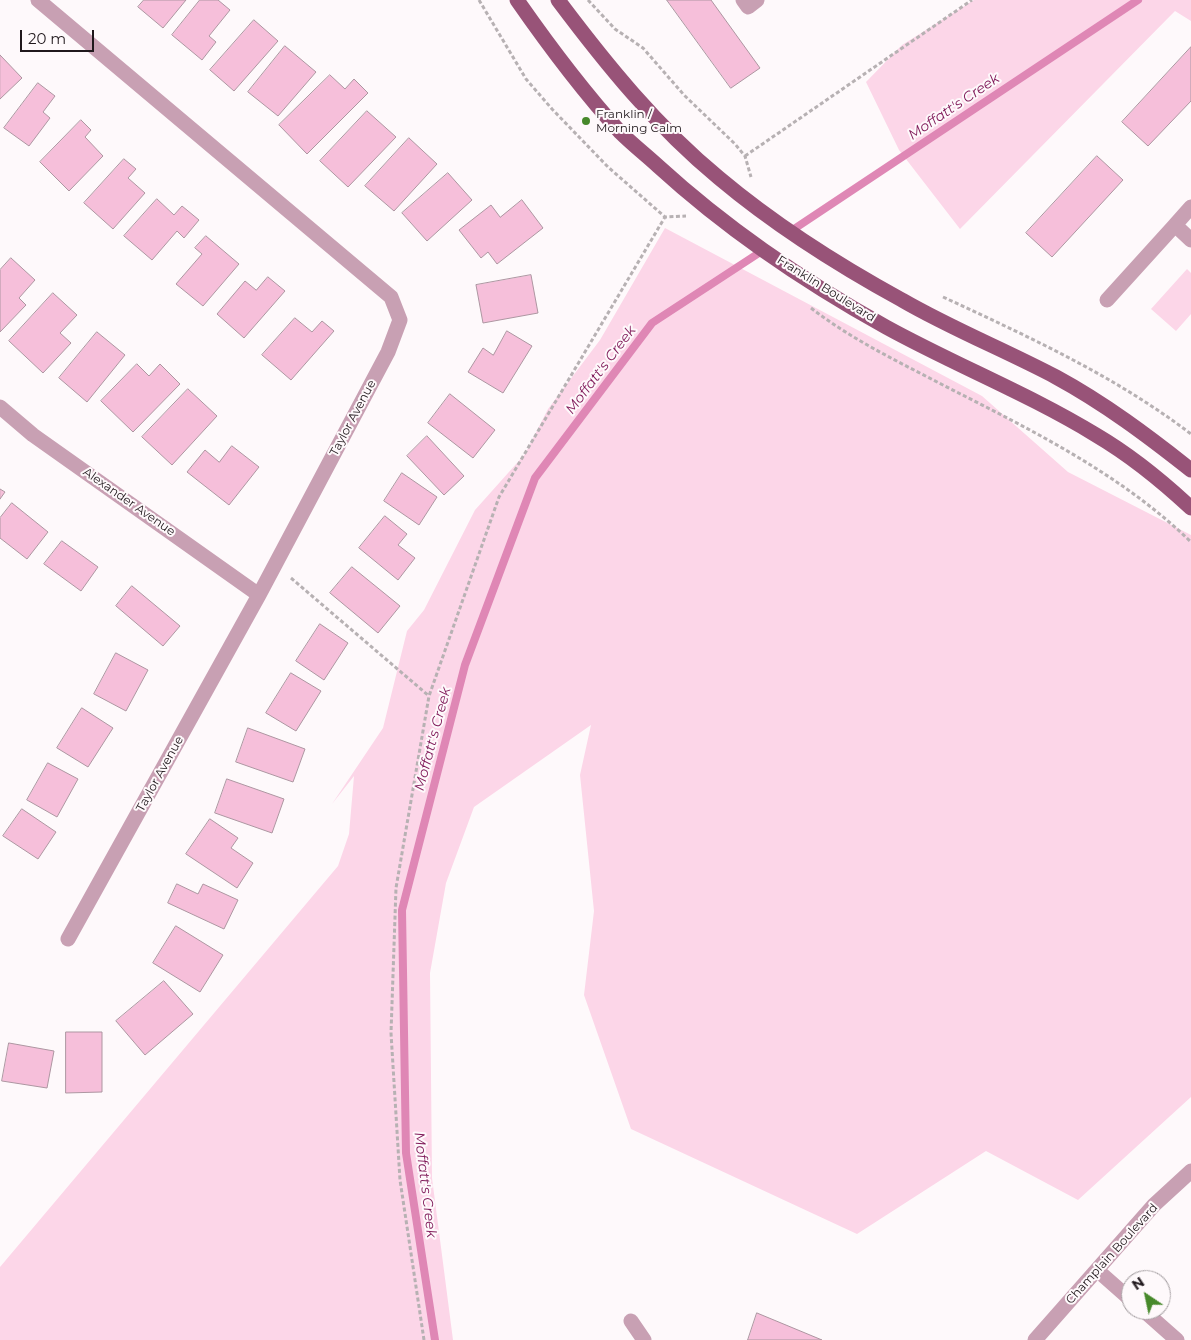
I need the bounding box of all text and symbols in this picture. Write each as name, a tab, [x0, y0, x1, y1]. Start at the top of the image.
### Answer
scale bar	[22, 20, 96, 52]
text: 20 m	[28, 29, 66, 48]
water label: Moffatt's Creek	[905, 70, 1003, 144]
place label: Franklin / Morning Calm	[596, 107, 682, 135]
marker: Franklin / Morning Calm	[580, 115, 592, 127]
street label: Franklin Boulevard	[774, 253, 878, 325]
water label: Moffatt's Creek	[562, 322, 640, 418]
street label: Taylor Avenue	[327, 378, 379, 458]
street label: Alexander Avenue	[80, 465, 178, 539]
water label: Moffatt's Creek	[411, 685, 455, 793]
street label: Taylor Avenue	[133, 734, 187, 814]
water label: Moffatt's Creek	[410, 1131, 440, 1239]
street label: Champlain Boulevard	[1063, 1201, 1161, 1307]
north arrow	[1121, 1270, 1171, 1320]
text: N	[1128, 1273, 1148, 1294]

